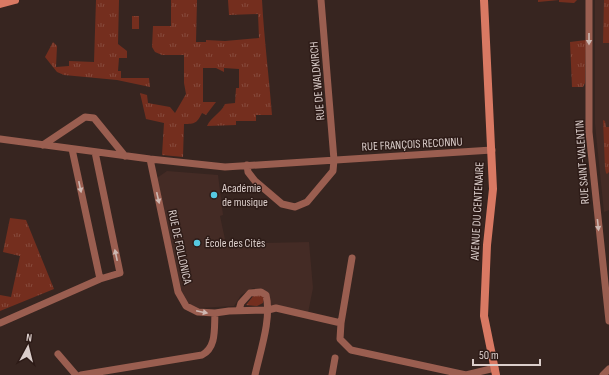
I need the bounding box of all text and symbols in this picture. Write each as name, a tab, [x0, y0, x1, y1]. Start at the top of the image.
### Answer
one-way arrow	[586, 33, 592, 46]
street label: RUE DE WALDKIRCH	[307, 41, 328, 121]
street label: RUE SAINT-VALENTIN	[572, 119, 593, 205]
street label: RUE FRANÇOIS RECONNU	[361, 134, 463, 155]
street label: AVENUE DU CENTENAIRE	[467, 161, 488, 262]
one-way arrow	[78, 181, 84, 193]
place label: Académie de musique	[221, 181, 268, 210]
marker: Académie de musique	[209, 190, 219, 200]
one-way arrow	[155, 191, 161, 204]
street label: RUE DE FOLLONICA	[164, 209, 195, 286]
one-way arrow	[595, 219, 601, 231]
place label: École des Cités	[205, 236, 265, 251]
marker: École des Cités	[192, 238, 202, 248]
one-way arrow	[113, 249, 119, 262]
one-way arrow	[196, 309, 208, 315]
north arrow	[8, 327, 48, 367]
text: N	[25, 331, 33, 344]
scale bar	[473, 341, 540, 367]
text: 50 m	[479, 348, 499, 363]

